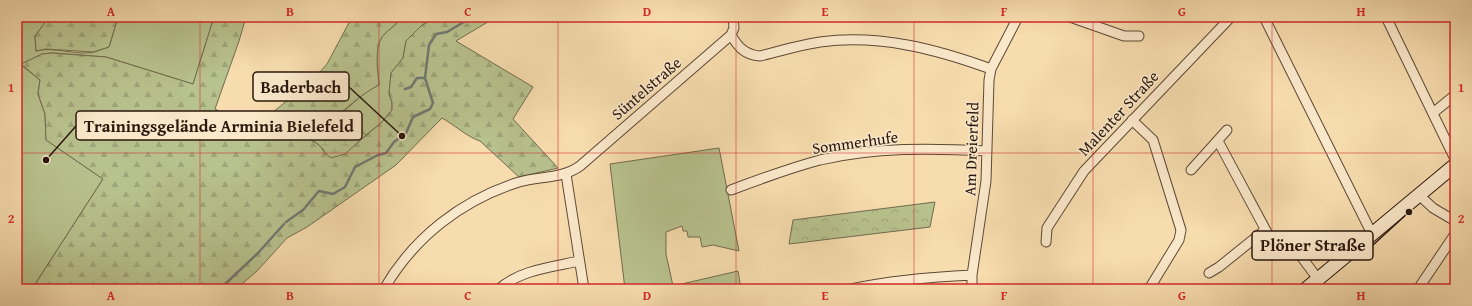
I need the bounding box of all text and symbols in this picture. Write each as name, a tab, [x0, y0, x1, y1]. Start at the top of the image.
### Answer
text: A	[107, 2, 116, 21]
text: B	[286, 2, 294, 21]
text: C	[464, 2, 472, 21]
text: D	[643, 2, 651, 21]
text: E	[822, 2, 829, 21]
text: F	[1001, 2, 1008, 21]
text: G	[1178, 2, 1186, 21]
text: H	[1356, 2, 1366, 21]
street label: Süntelstraße	[606, 51, 686, 125]
street label: Malenter Straße	[1072, 65, 1164, 161]
callout: Baderbach	[253, 72, 349, 101]
text: Baderbach	[261, 74, 341, 99]
text: 1	[8, 78, 14, 97]
text: 1	[1458, 78, 1464, 97]
street label: Am Dreierfeld	[957, 101, 985, 196]
callout: Trainingsgelände Arminia Bielefeld	[76, 111, 362, 140]
text: Trainingsgelände Arminia Bielefeld	[84, 113, 354, 138]
street label: Sommerhufe	[811, 124, 899, 160]
text: 2	[8, 209, 15, 228]
text: 2	[1458, 209, 1465, 228]
callout: Plöner Straße	[1252, 231, 1373, 260]
text: Plöner Straße	[1260, 232, 1366, 257]
text: A	[107, 286, 116, 305]
text: B	[286, 286, 294, 305]
text: C	[464, 286, 472, 305]
text: D	[643, 286, 651, 305]
text: E	[822, 286, 829, 305]
text: F	[1001, 286, 1008, 305]
text: G	[1178, 286, 1186, 305]
text: H	[1356, 286, 1366, 305]

